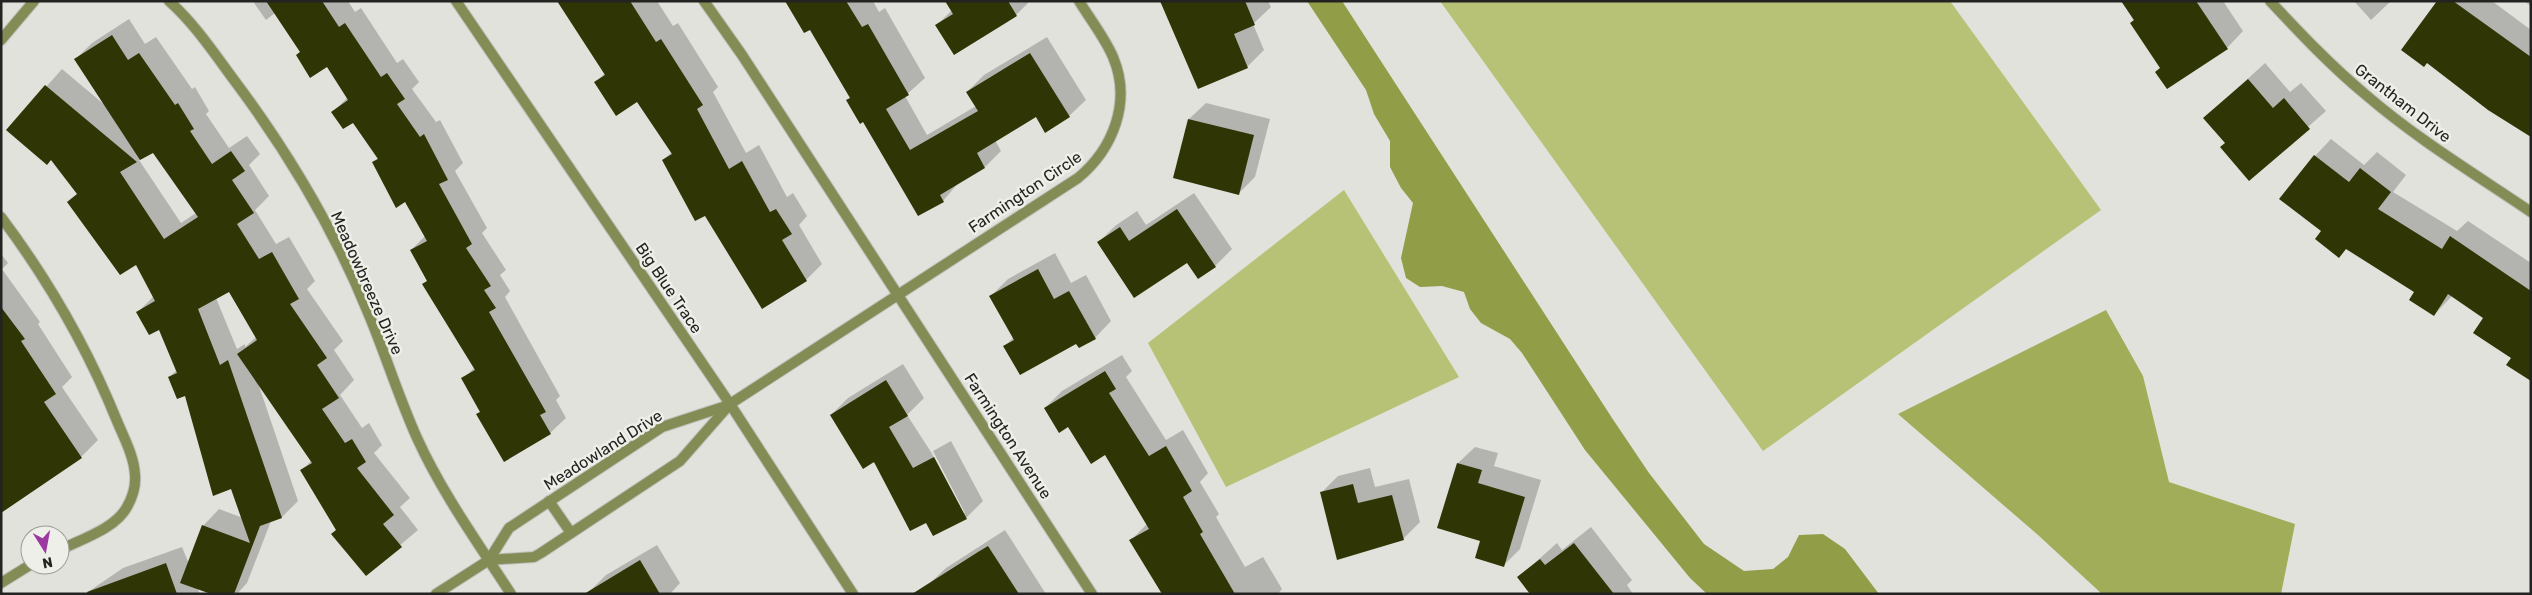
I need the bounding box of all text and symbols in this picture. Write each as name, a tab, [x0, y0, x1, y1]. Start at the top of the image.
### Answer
street label: Grantham Drive	[2351, 60, 2455, 146]
street label: Farmington Circle	[965, 147, 1085, 237]
street label: Meadowbreeze Drive	[327, 209, 407, 358]
street label: Big Blue Trace	[632, 239, 706, 337]
street label: Farmington Avenue	[960, 370, 1056, 502]
street label: Meadowland Drive	[540, 406, 666, 494]
north arrow	[20, 525, 70, 575]
text: N	[41, 553, 54, 572]

